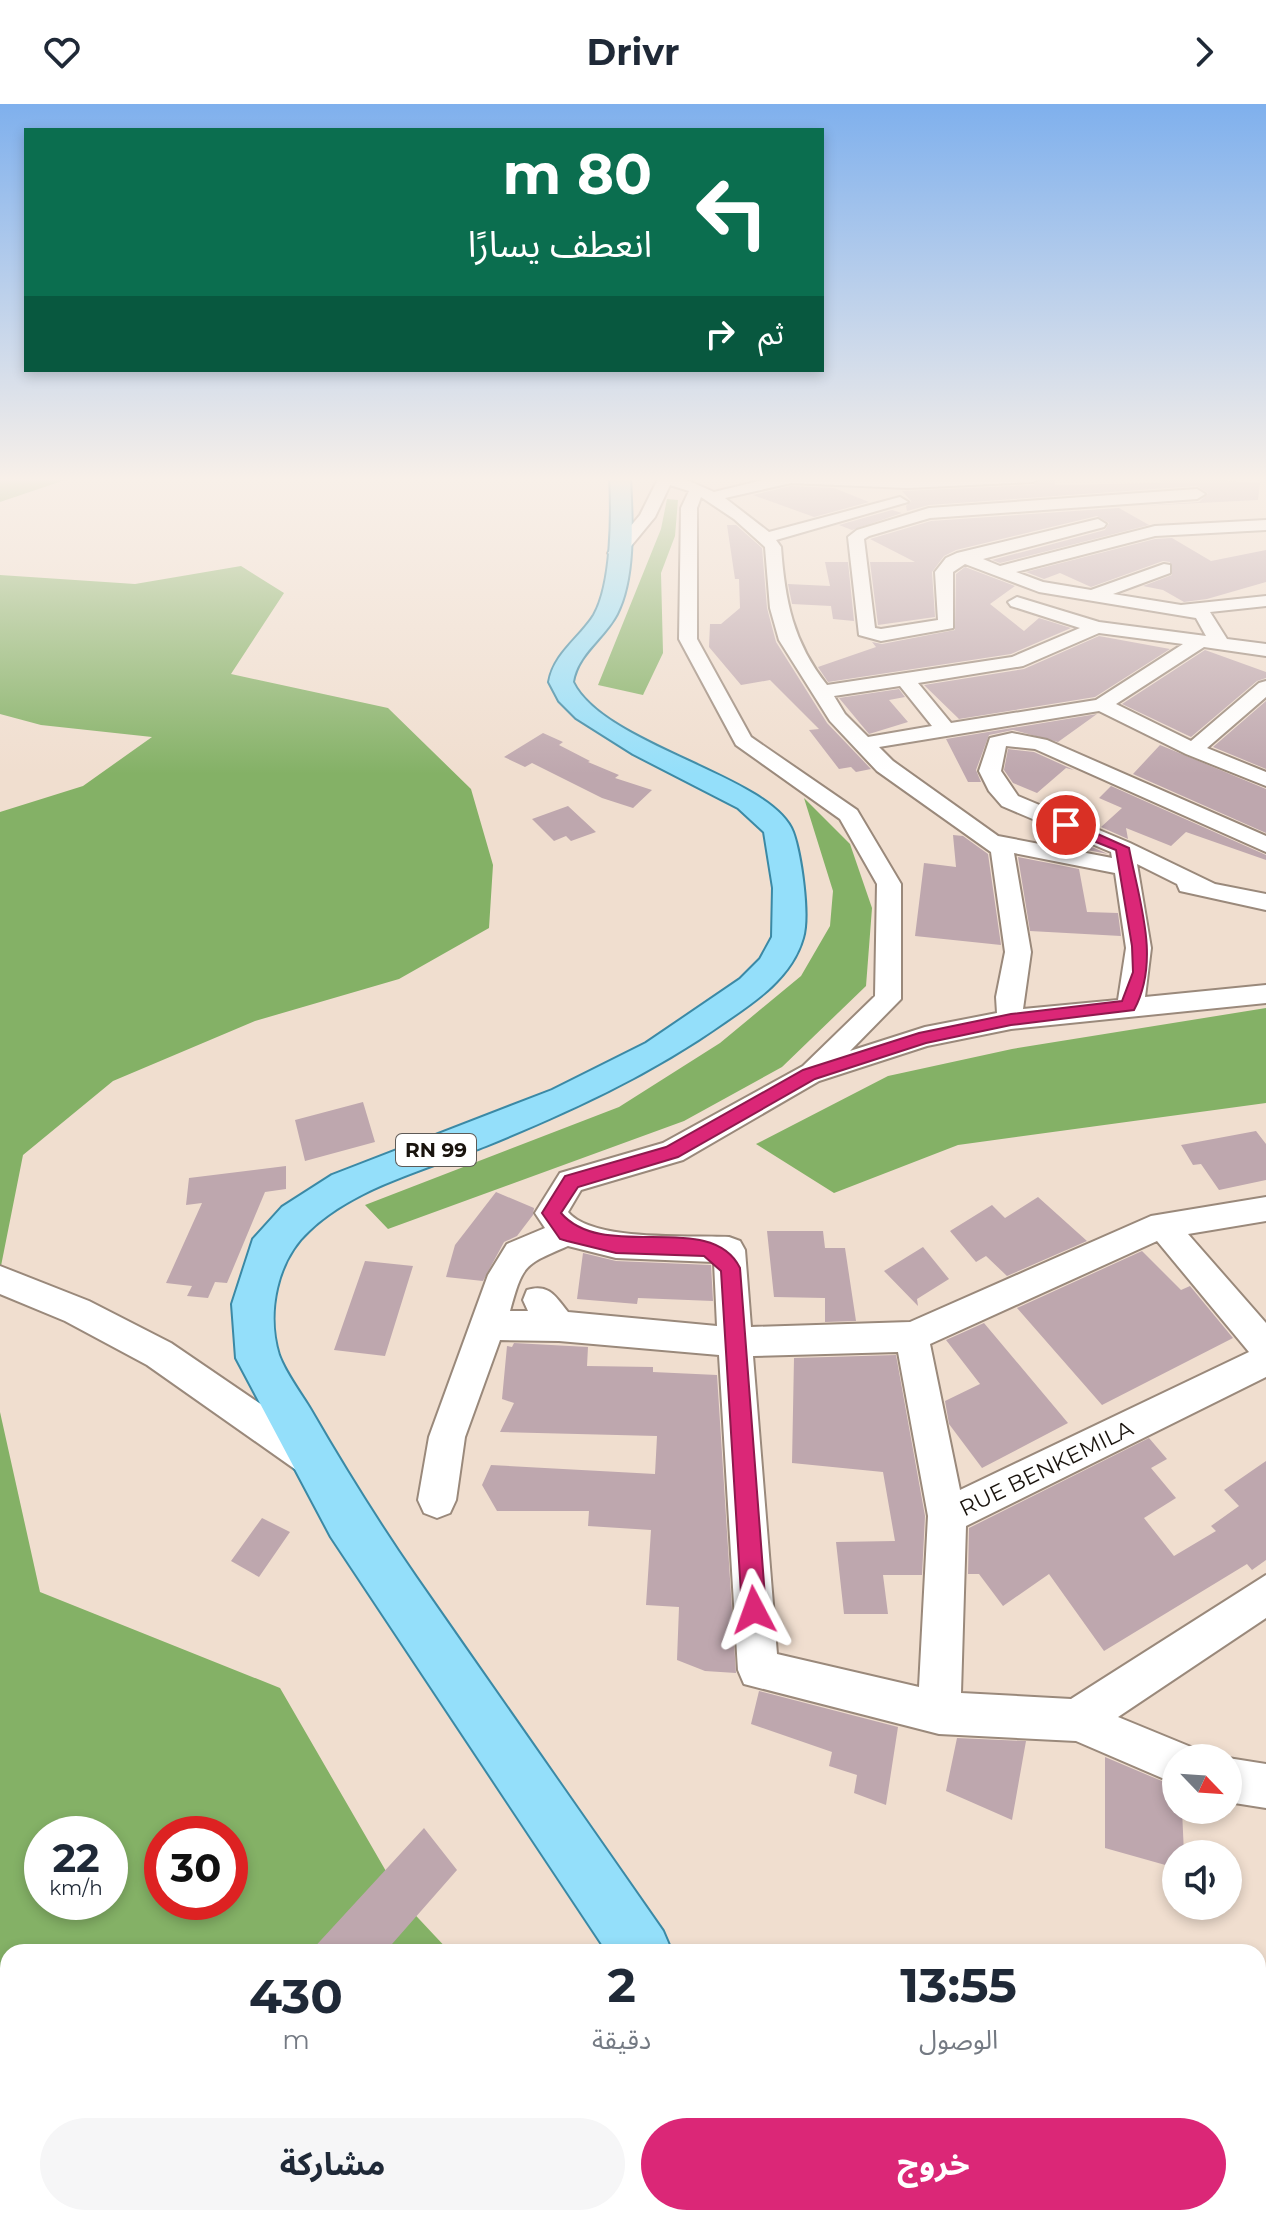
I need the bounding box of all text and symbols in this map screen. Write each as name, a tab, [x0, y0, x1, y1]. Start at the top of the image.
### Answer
icon: heart	[40, 30, 84, 74]
text: Drivr	[587, 30, 680, 74]
icon: forward	[1182, 30, 1226, 74]
text: 80 m	[502, 140, 652, 208]
icon: left	[680, 160, 784, 264]
text: انعطف يسارًا	[468, 222, 652, 266]
icon: right	[698, 312, 742, 356]
text: ثم	[758, 315, 784, 352]
pin	[1032, 791, 1100, 859]
icon: arrive	[1044, 803, 1088, 847]
road number: RN 99	[396, 1134, 476, 1166]
street label: RUE BENKEMILA	[955, 1415, 1138, 1522]
position arrow	[712, 1568, 796, 1652]
north arrow	[1162, 1744, 1242, 1824]
map controls	[1162, 1744, 1242, 1920]
speed limit sign: 30	[144, 1816, 248, 1920]
text: 22	[52, 1833, 100, 1882]
button: sound	[1162, 1840, 1242, 1920]
text: km/h	[49, 1876, 103, 1900]
text: 2	[607, 1956, 636, 2014]
text: 13:55	[900, 1956, 1017, 2014]
text: 430	[249, 1967, 343, 2025]
text: m	[282, 2024, 310, 2056]
text: دقيقة	[592, 2024, 651, 2056]
text: الوصول	[919, 2024, 998, 2056]
button: مشاركة	[40, 2118, 625, 2210]
button: خروج	[641, 2118, 1226, 2210]

